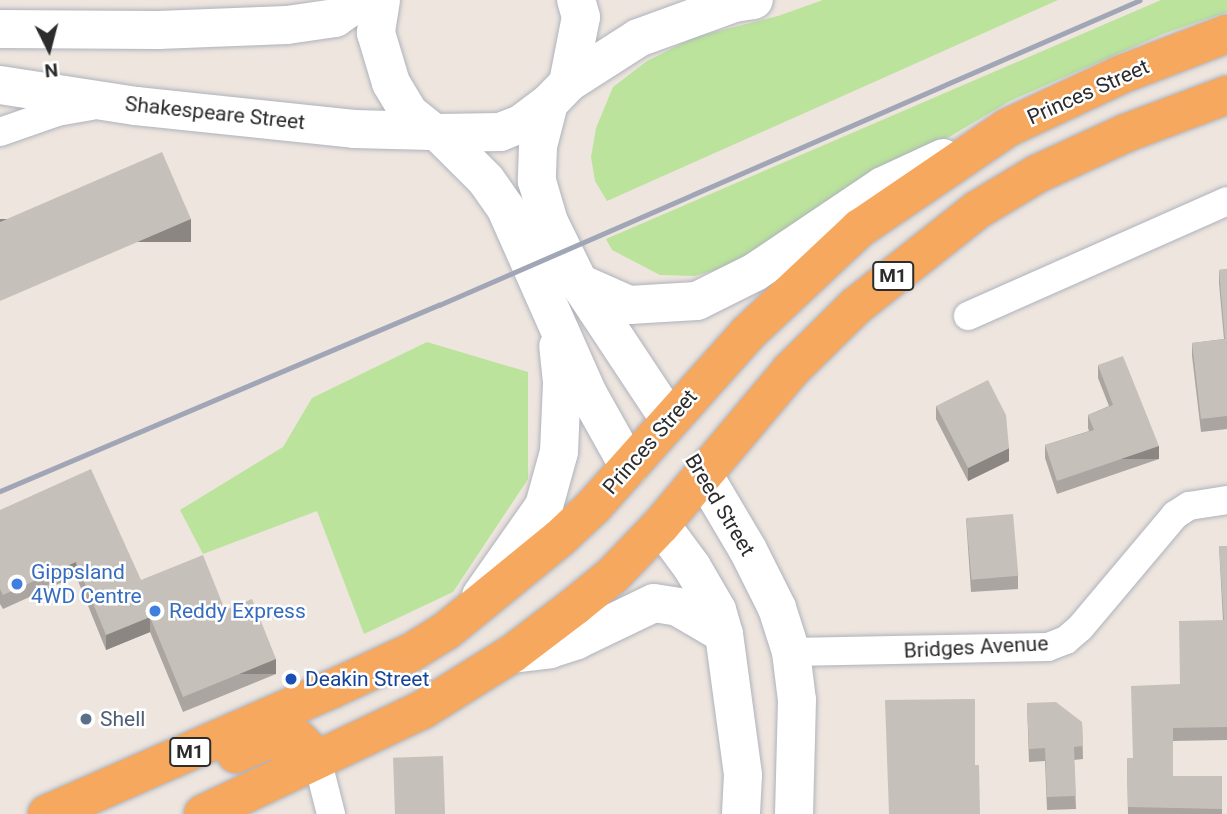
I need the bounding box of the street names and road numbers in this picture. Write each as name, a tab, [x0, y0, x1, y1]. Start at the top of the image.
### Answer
street label: Princes Street	[1023, 54, 1153, 130]
street label: Shakespeare Street	[124, 91, 306, 135]
road number: M1	[872, 260, 914, 292]
street label: Princes Street	[598, 384, 702, 500]
street label: Breed Street	[680, 449, 760, 561]
street label: Bridges Avenue	[903, 631, 1049, 663]
road number: M1	[169, 736, 211, 768]

